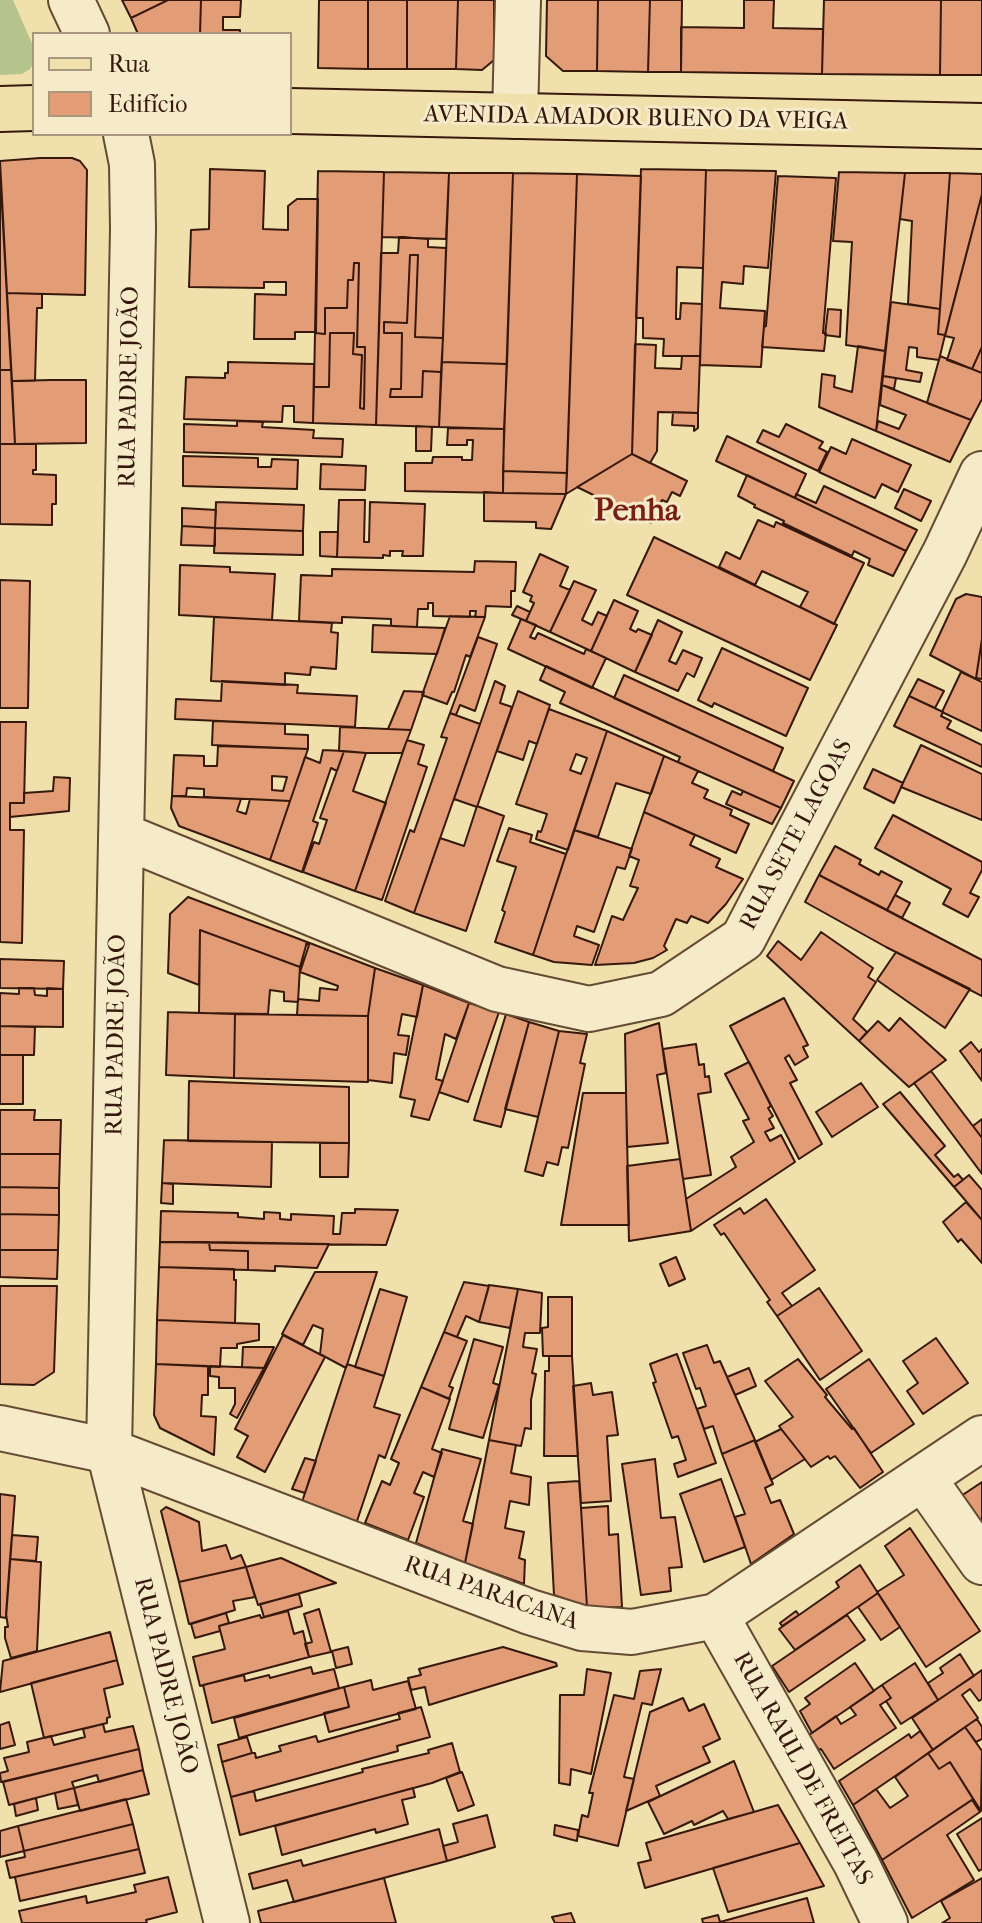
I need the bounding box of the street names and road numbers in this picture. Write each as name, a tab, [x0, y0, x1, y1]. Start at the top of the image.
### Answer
street label: AVENIDA AMADOR BUENO DA VEIGA	[424, 101, 848, 137]
street label: RUA PADRE JOÃO	[114, 286, 146, 488]
street label: RUA SETE LAGOAS	[734, 734, 860, 936]
street label: RUA PADRE JOÃO	[101, 934, 133, 1136]
street label: RUA PARACANA	[400, 1551, 582, 1637]
street label: RUA PADRE JOÃO	[127, 1575, 203, 1777]
street label: RUA RAUL DE FREITAS	[726, 1647, 878, 1891]

